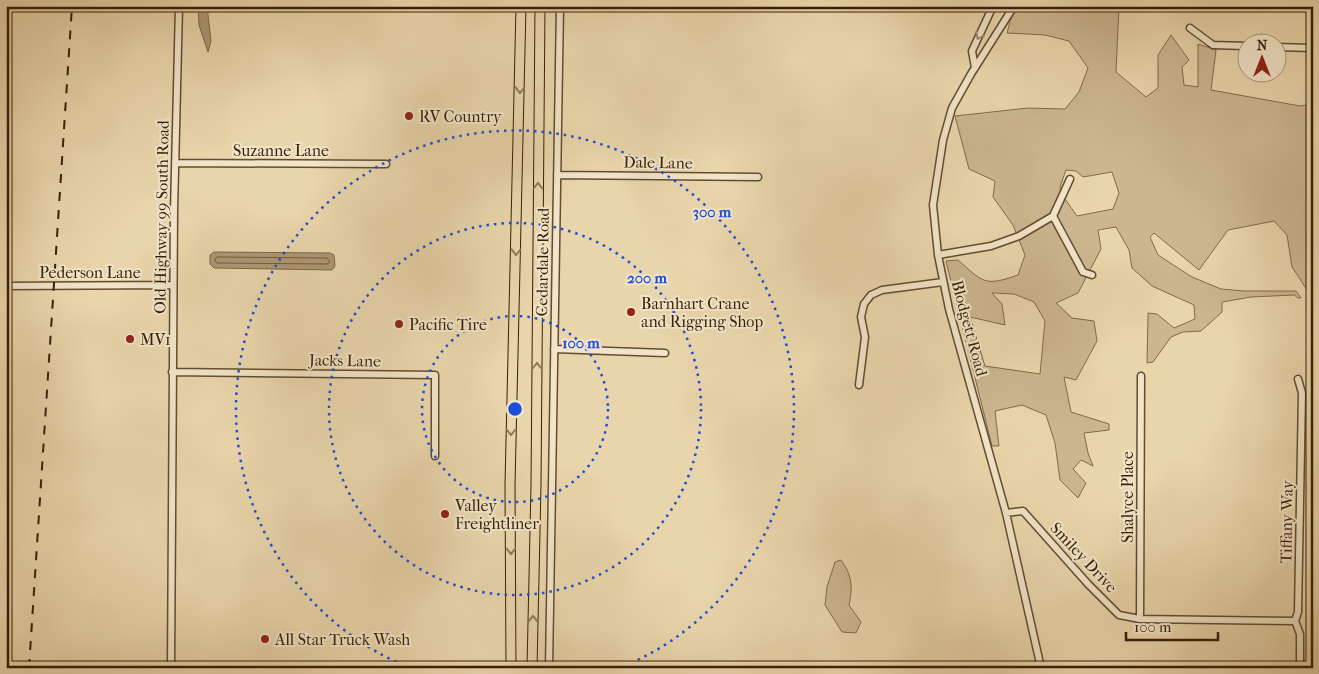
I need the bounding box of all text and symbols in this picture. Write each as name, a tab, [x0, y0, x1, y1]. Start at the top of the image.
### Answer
one-way arrow	[974, 31, 985, 40]
north arrow	[1236, 32, 1286, 82]
text: N	[1257, 37, 1268, 54]
one-way arrow	[515, 86, 525, 94]
place label: RV Country	[419, 107, 502, 126]
marker: RV Country	[403, 110, 415, 122]
street label: Old Highway 99 South Road	[150, 120, 173, 314]
street label: Suzanne Lane	[233, 141, 329, 160]
street label: Dale Lane	[623, 152, 693, 173]
one-way arrow	[533, 182, 543, 190]
text: 300 m	[693, 203, 732, 221]
street label: Cedardale Road	[532, 207, 553, 317]
one-way arrow	[511, 249, 521, 257]
street label: Pederson Lane	[39, 263, 141, 282]
text: 200 m	[627, 269, 667, 287]
street label: Blodgett Road	[948, 278, 992, 378]
place label: Barnhart Crane and Rigging Shop	[641, 294, 763, 331]
marker: Barnhart Crane and Rigging Shop	[625, 306, 637, 318]
place label: Pacific Tire	[409, 315, 487, 334]
marker: Pacific Tire	[393, 318, 405, 330]
place label: MV1	[140, 330, 171, 349]
marker: MV1	[124, 333, 136, 345]
text: 100 m	[562, 334, 600, 352]
street label: Jacks Lane	[307, 350, 381, 371]
one-way arrow	[532, 362, 542, 370]
centre of rings	[506, 400, 524, 418]
one-way arrow	[506, 429, 517, 437]
street label: Shalyce Place	[1118, 451, 1137, 543]
street label: Tiffany Way	[1276, 480, 1297, 564]
place label: Valley Freightliner	[454, 496, 539, 533]
marker: Valley Freightliner	[439, 508, 451, 520]
street label: Smiley Drive	[1046, 518, 1121, 597]
one-way arrow	[506, 548, 516, 556]
scale bar	[1126, 609, 1219, 641]
one-way arrow	[528, 615, 538, 622]
text: 100 m	[1134, 618, 1172, 636]
place label: All Star Truck Wash	[274, 630, 410, 649]
marker: All Star Truck Wash	[259, 633, 271, 645]

